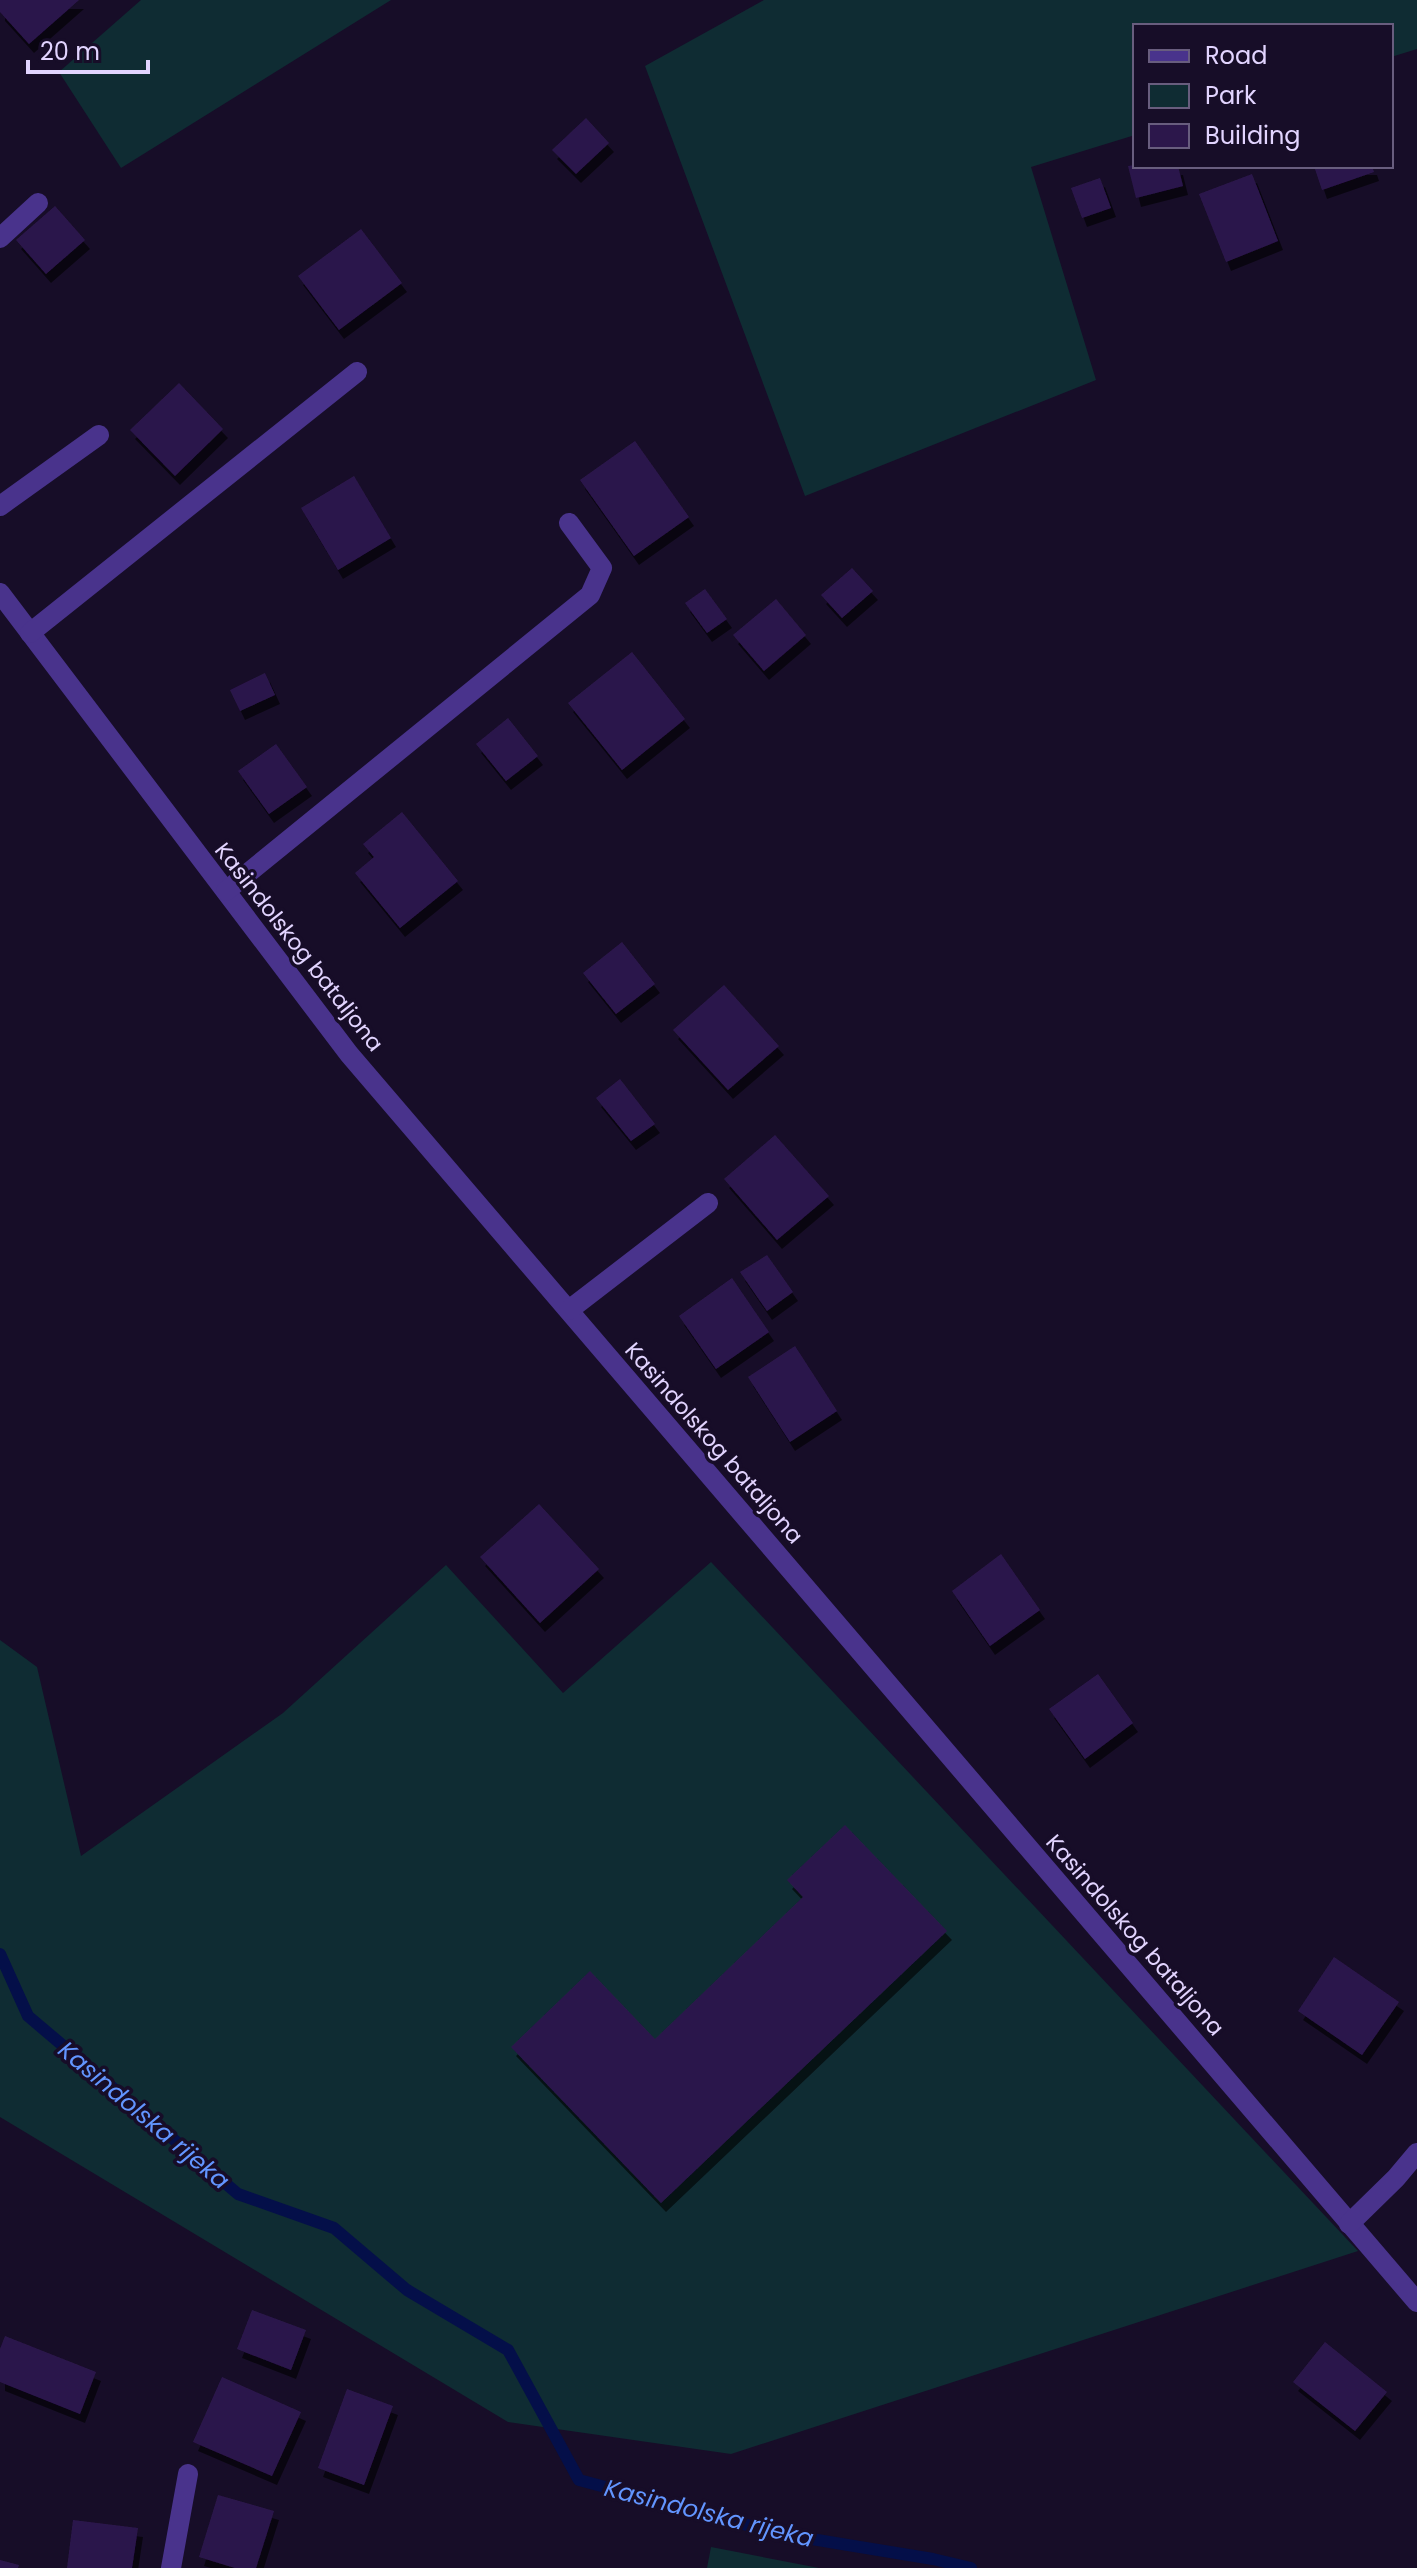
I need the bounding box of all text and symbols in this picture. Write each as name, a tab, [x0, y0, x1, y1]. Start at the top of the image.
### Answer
scale bar	[28, 24, 148, 74]
legend	[1133, 24, 1393, 168]
text: 20 m	[40, 35, 100, 68]
text: Road	[1205, 39, 1267, 72]
text: Park	[1205, 79, 1257, 112]
text: Building	[1205, 119, 1301, 152]
street label: Kasindolskog bataljona	[208, 836, 390, 1058]
street label: Kasindolskog bataljona	[618, 1336, 810, 1550]
street label: Kasindolskog bataljona	[1039, 1828, 1231, 2042]
water label: Kasindolska rijeka	[51, 2033, 237, 2197]
water label: Kasindolska rijeka	[601, 2471, 817, 2555]

